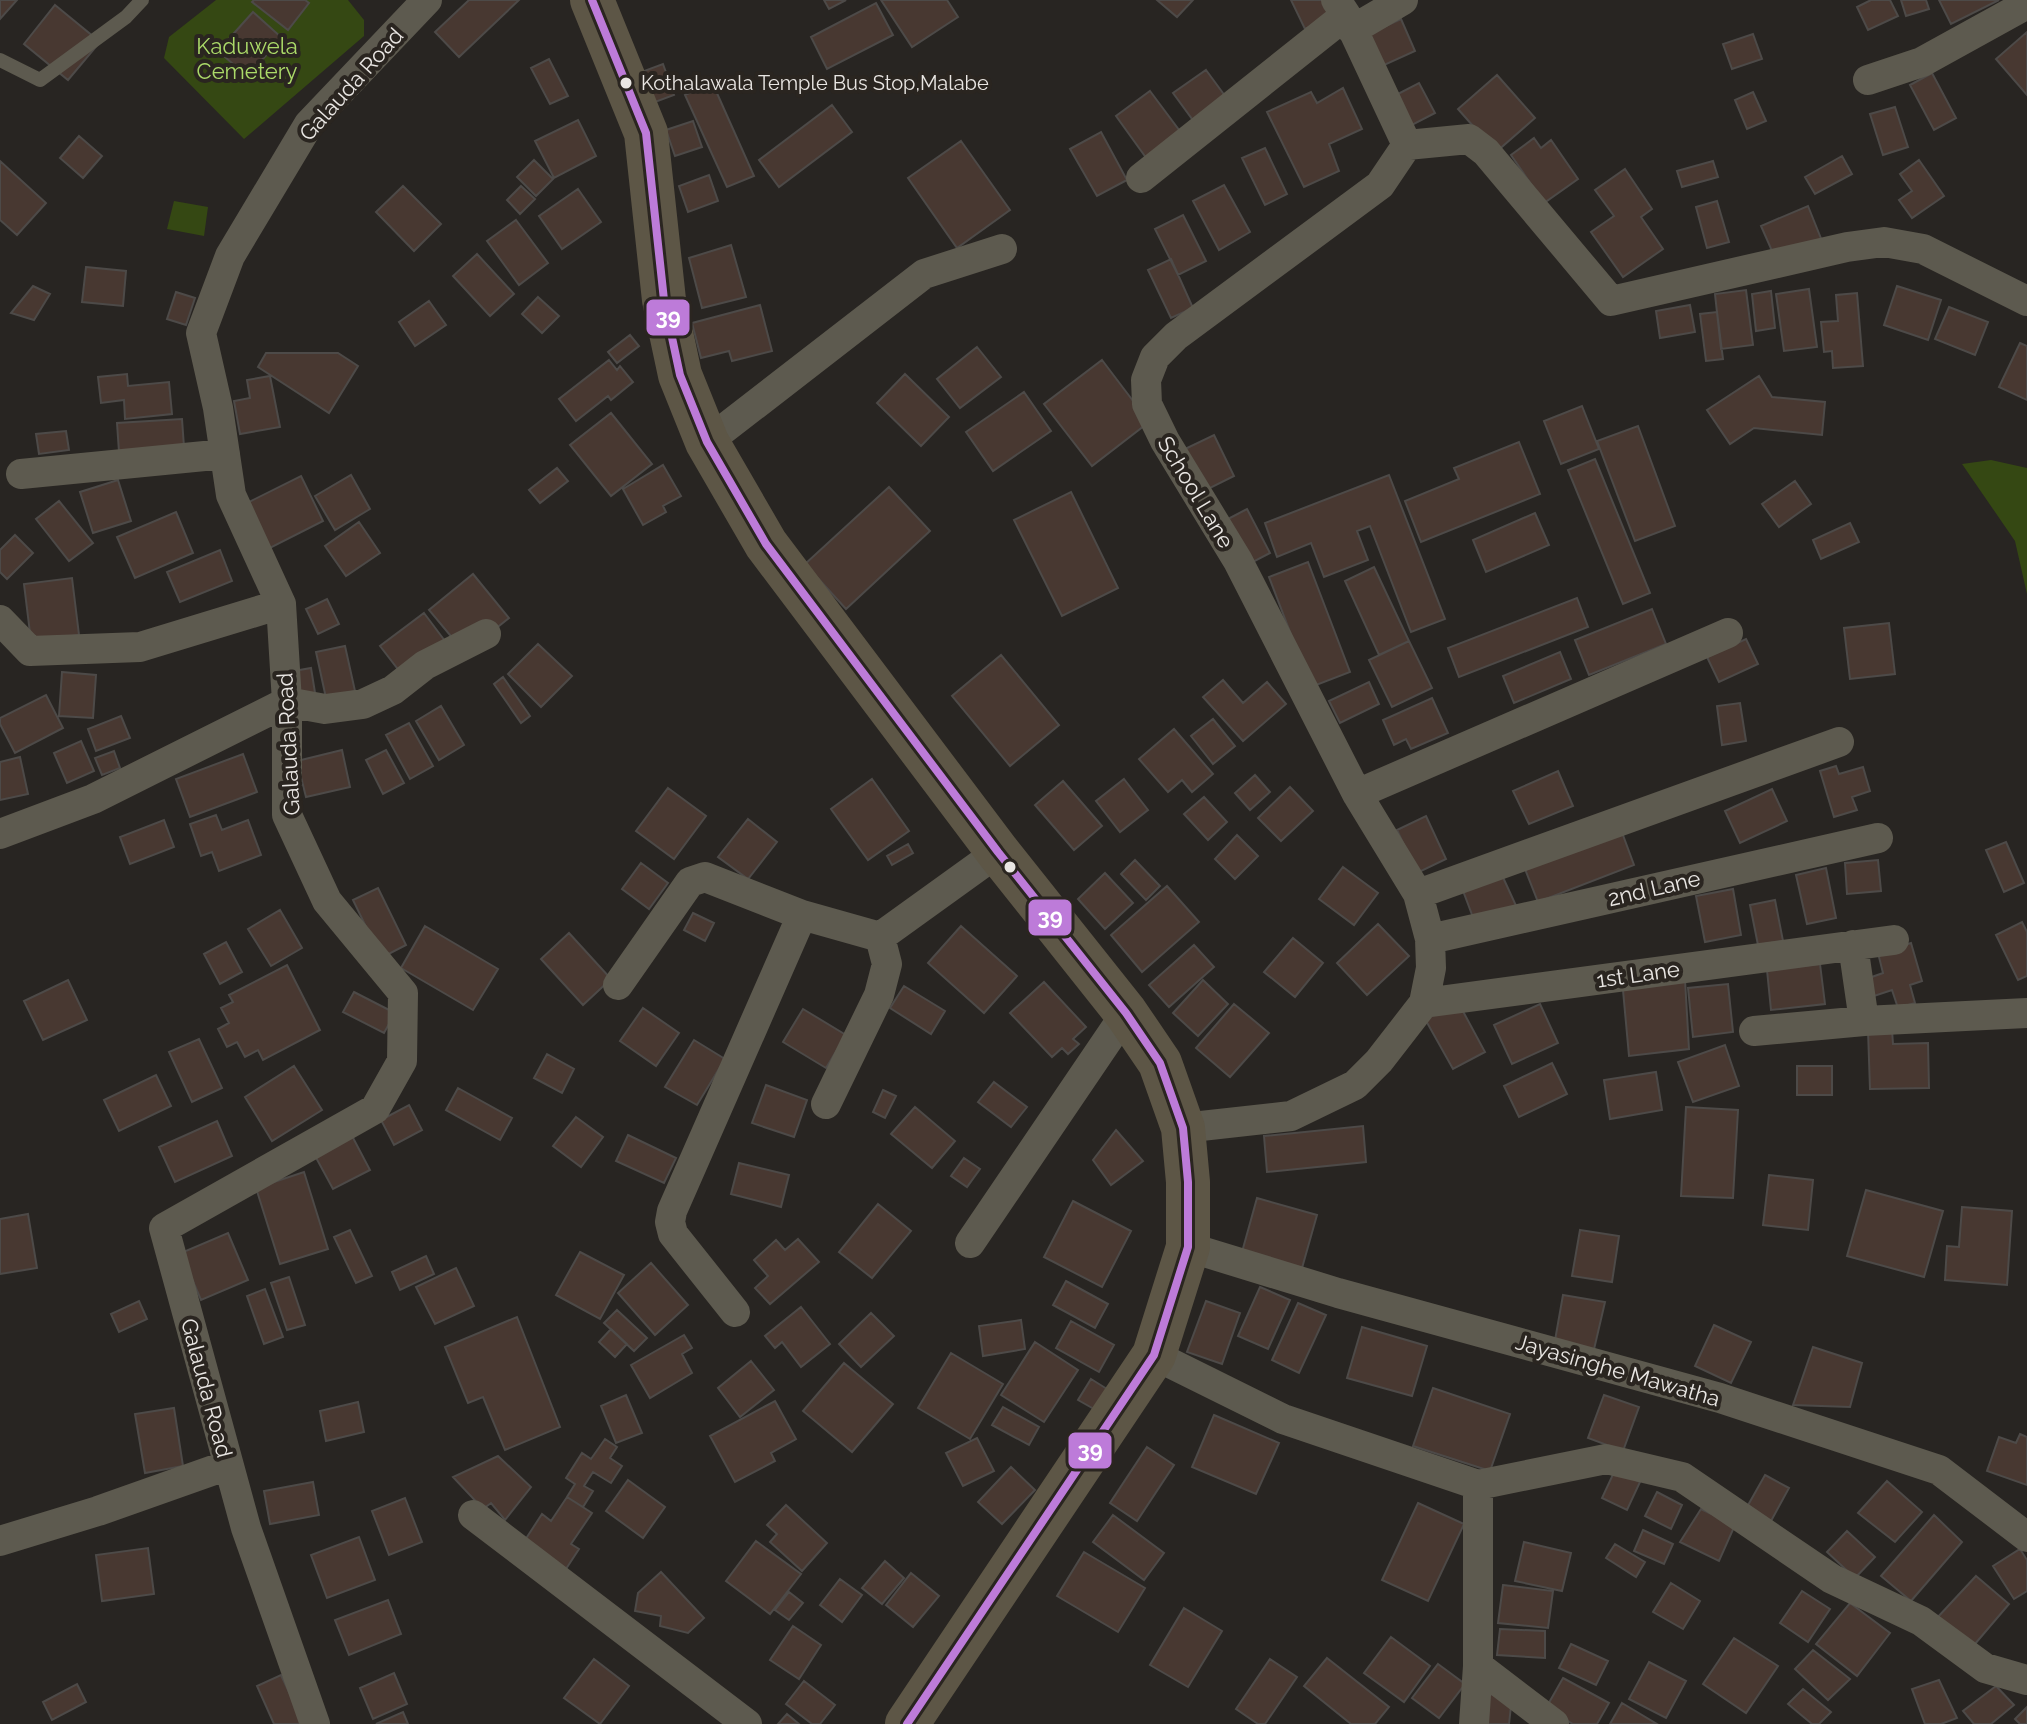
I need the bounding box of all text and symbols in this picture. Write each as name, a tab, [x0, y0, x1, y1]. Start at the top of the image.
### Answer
street label: Galauda Road	[294, 22, 408, 146]
park label: Kaduwela Cemetery	[196, 33, 298, 84]
place label: Kothalawala Temple Bus Stop,Malabe	[641, 71, 989, 95]
marker: Kothalawala Temple Bus Stop,Malabe	[618, 75, 634, 91]
line badge: 39	[645, 298, 691, 337]
text: 39	[655, 304, 681, 330]
street label: School Lane	[1152, 431, 1240, 553]
street label: Galauda Road	[271, 672, 305, 816]
unlabelled marker	[1002, 859, 1018, 875]
street label: 2nd Lane	[1605, 865, 1703, 911]
line badge: 39	[1027, 898, 1073, 937]
text: 39	[1037, 904, 1063, 930]
street label: 1st Lane	[1595, 955, 1681, 993]
street label: Galauda Road	[176, 1316, 238, 1460]
street label: Jayasinghe Mawatha	[1513, 1328, 1723, 1412]
line badge: 39	[1067, 1431, 1113, 1470]
text: 39	[1077, 1437, 1103, 1463]

